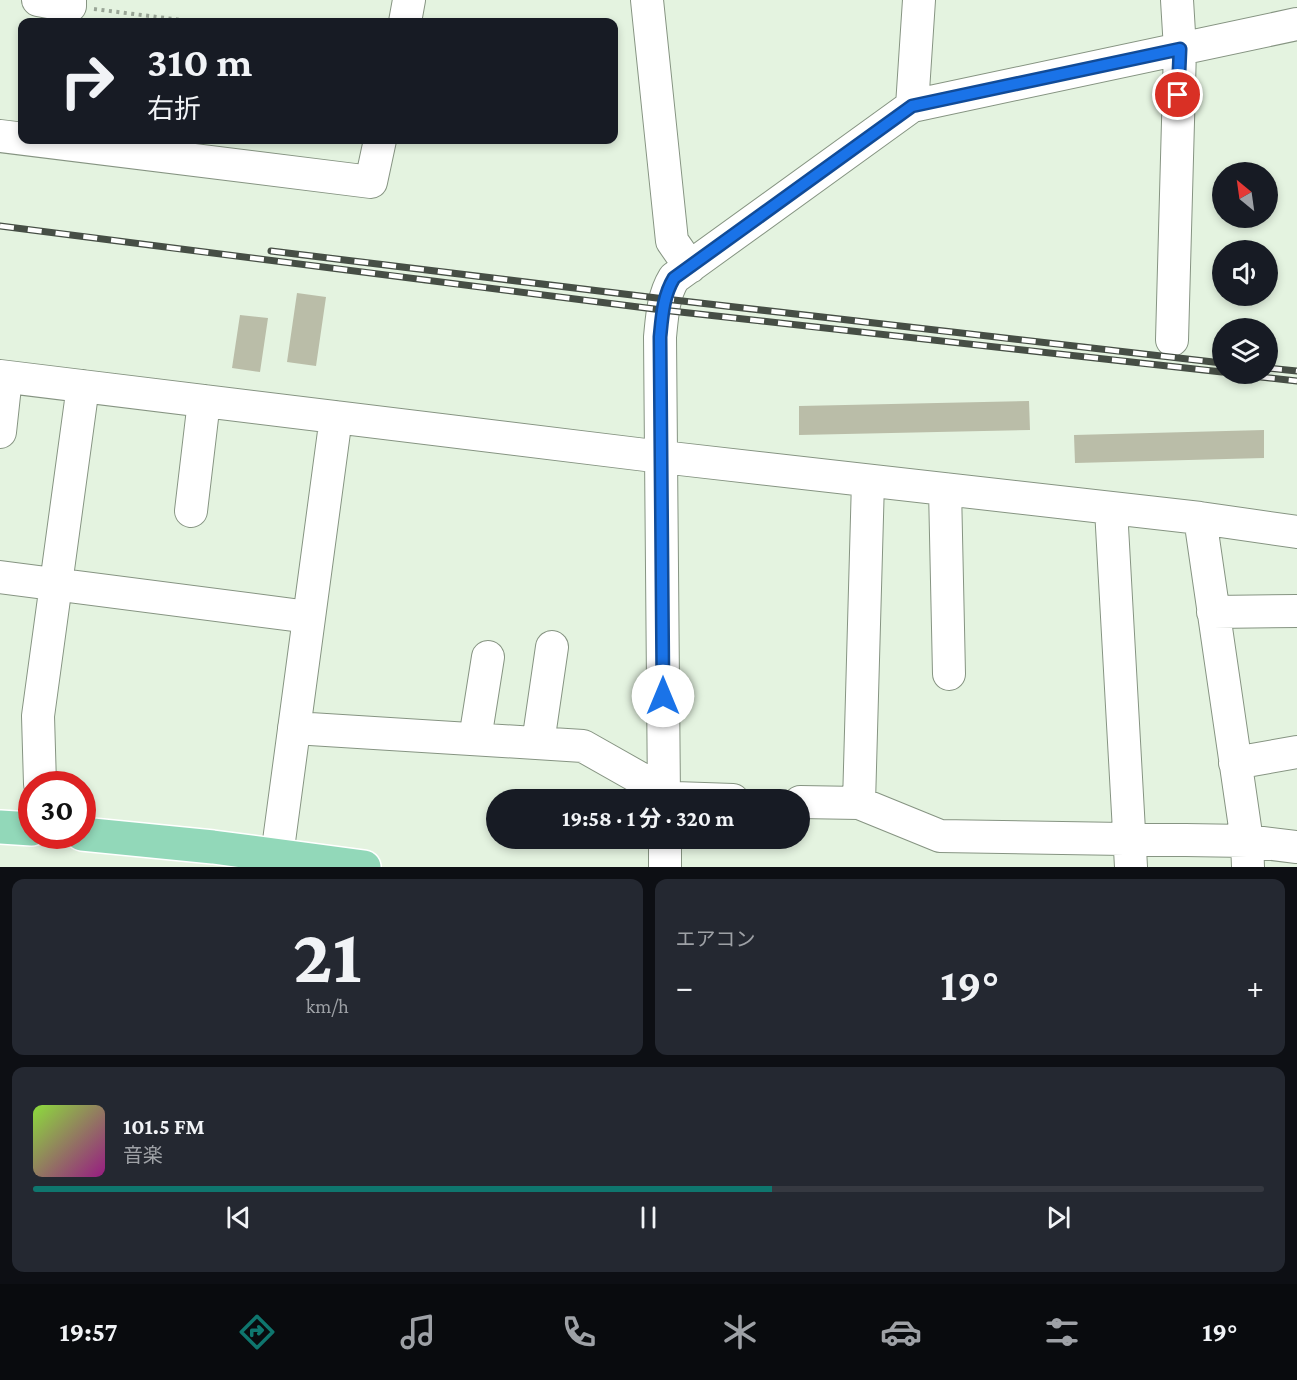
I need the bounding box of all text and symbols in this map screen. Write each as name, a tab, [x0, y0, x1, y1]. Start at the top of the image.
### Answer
text: 310 m	[147, 38, 252, 85]
icon: right	[48, 42, 126, 120]
pin	[1152, 69, 1203, 120]
icon: arrive	[1161, 78, 1194, 111]
text: 右折	[147, 94, 201, 124]
north arrow	[1212, 162, 1278, 228]
map controls	[1212, 162, 1278, 384]
button: sound	[1212, 240, 1278, 306]
button: layers	[1212, 318, 1278, 384]
position arrow	[631, 664, 695, 728]
speed limit sign: 30	[18, 771, 96, 849]
text: 19:58 · 1 分 · 320 m	[562, 806, 734, 831]
text: 21	[293, 912, 362, 999]
text: エアコン	[676, 928, 756, 950]
text: 19°	[940, 960, 999, 1010]
text: −	[676, 968, 693, 1005]
text: +	[1247, 968, 1264, 1005]
text: km/h	[306, 995, 349, 1017]
text: 101.5 FM	[123, 1114, 205, 1139]
text: 音楽	[123, 1144, 163, 1166]
icon: previous	[222, 1201, 255, 1234]
icon: pause	[632, 1201, 665, 1234]
icon: next	[1042, 1201, 1075, 1234]
icon: directions	[236, 1311, 278, 1353]
icon: music	[397, 1311, 439, 1353]
icon: phone	[558, 1311, 600, 1353]
icon: climate	[719, 1311, 761, 1353]
icon: car	[880, 1311, 922, 1353]
icon: filters	[1041, 1311, 1083, 1353]
text: 19:57	[59, 1317, 117, 1347]
text: 19°	[1202, 1317, 1238, 1347]

